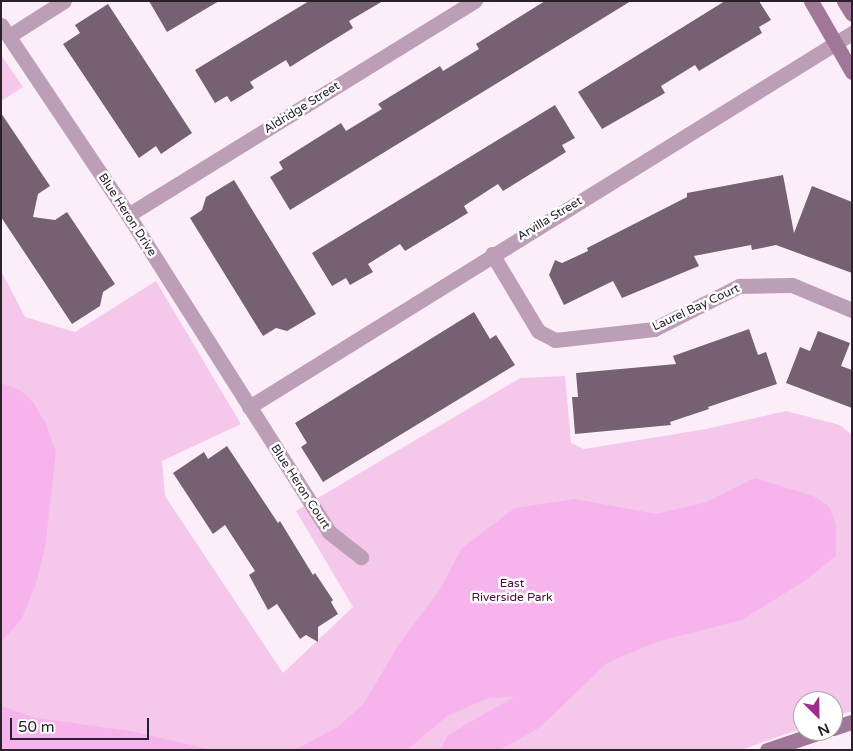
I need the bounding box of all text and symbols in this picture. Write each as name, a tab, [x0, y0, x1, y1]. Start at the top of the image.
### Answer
street label: Aldridge Street	[262, 79, 342, 137]
street label: Blue Heron Drive	[95, 171, 159, 259]
street label: Arvilla Street	[515, 194, 585, 244]
street label: Laurel Bay Court	[650, 281, 742, 335]
street label: Blue Heron Court	[267, 442, 333, 532]
park label: East Riverside Park	[471, 577, 553, 605]
north arrow	[793, 691, 843, 741]
scale bar	[12, 708, 151, 740]
text: 50 m	[18, 718, 55, 736]
text: N	[815, 719, 832, 739]

